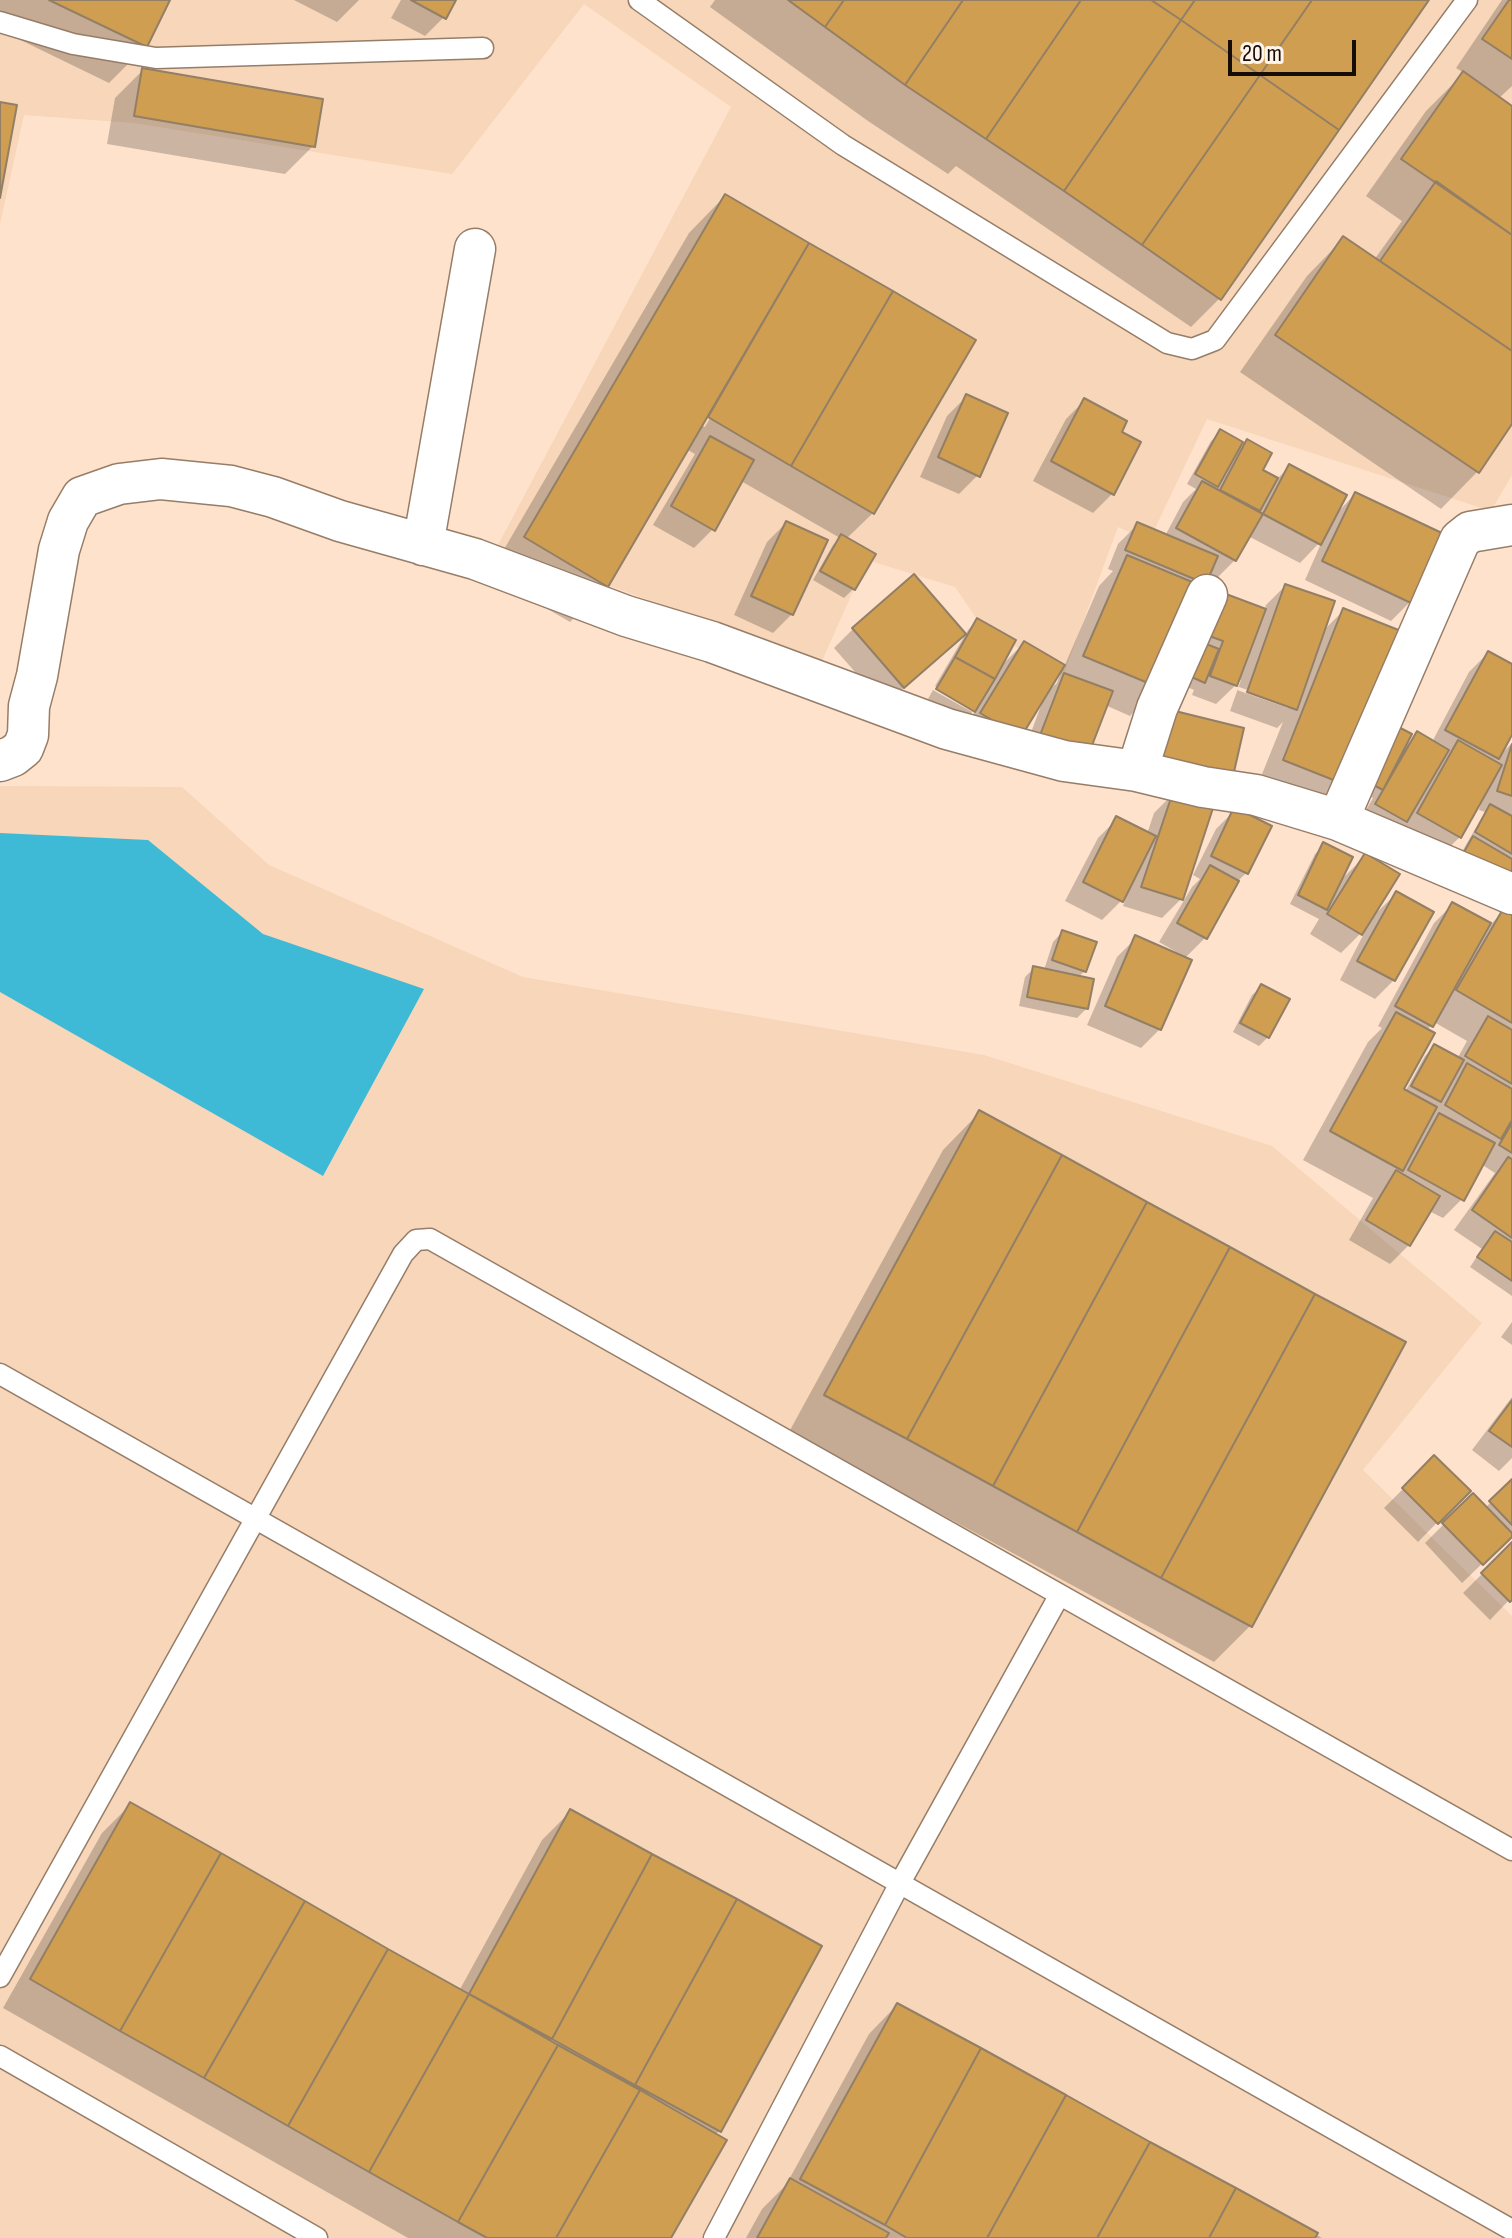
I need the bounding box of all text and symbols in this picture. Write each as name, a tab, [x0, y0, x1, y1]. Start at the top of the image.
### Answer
scale bar	[1232, 24, 1360, 74]
text: 20 m	[1242, 39, 1282, 68]

